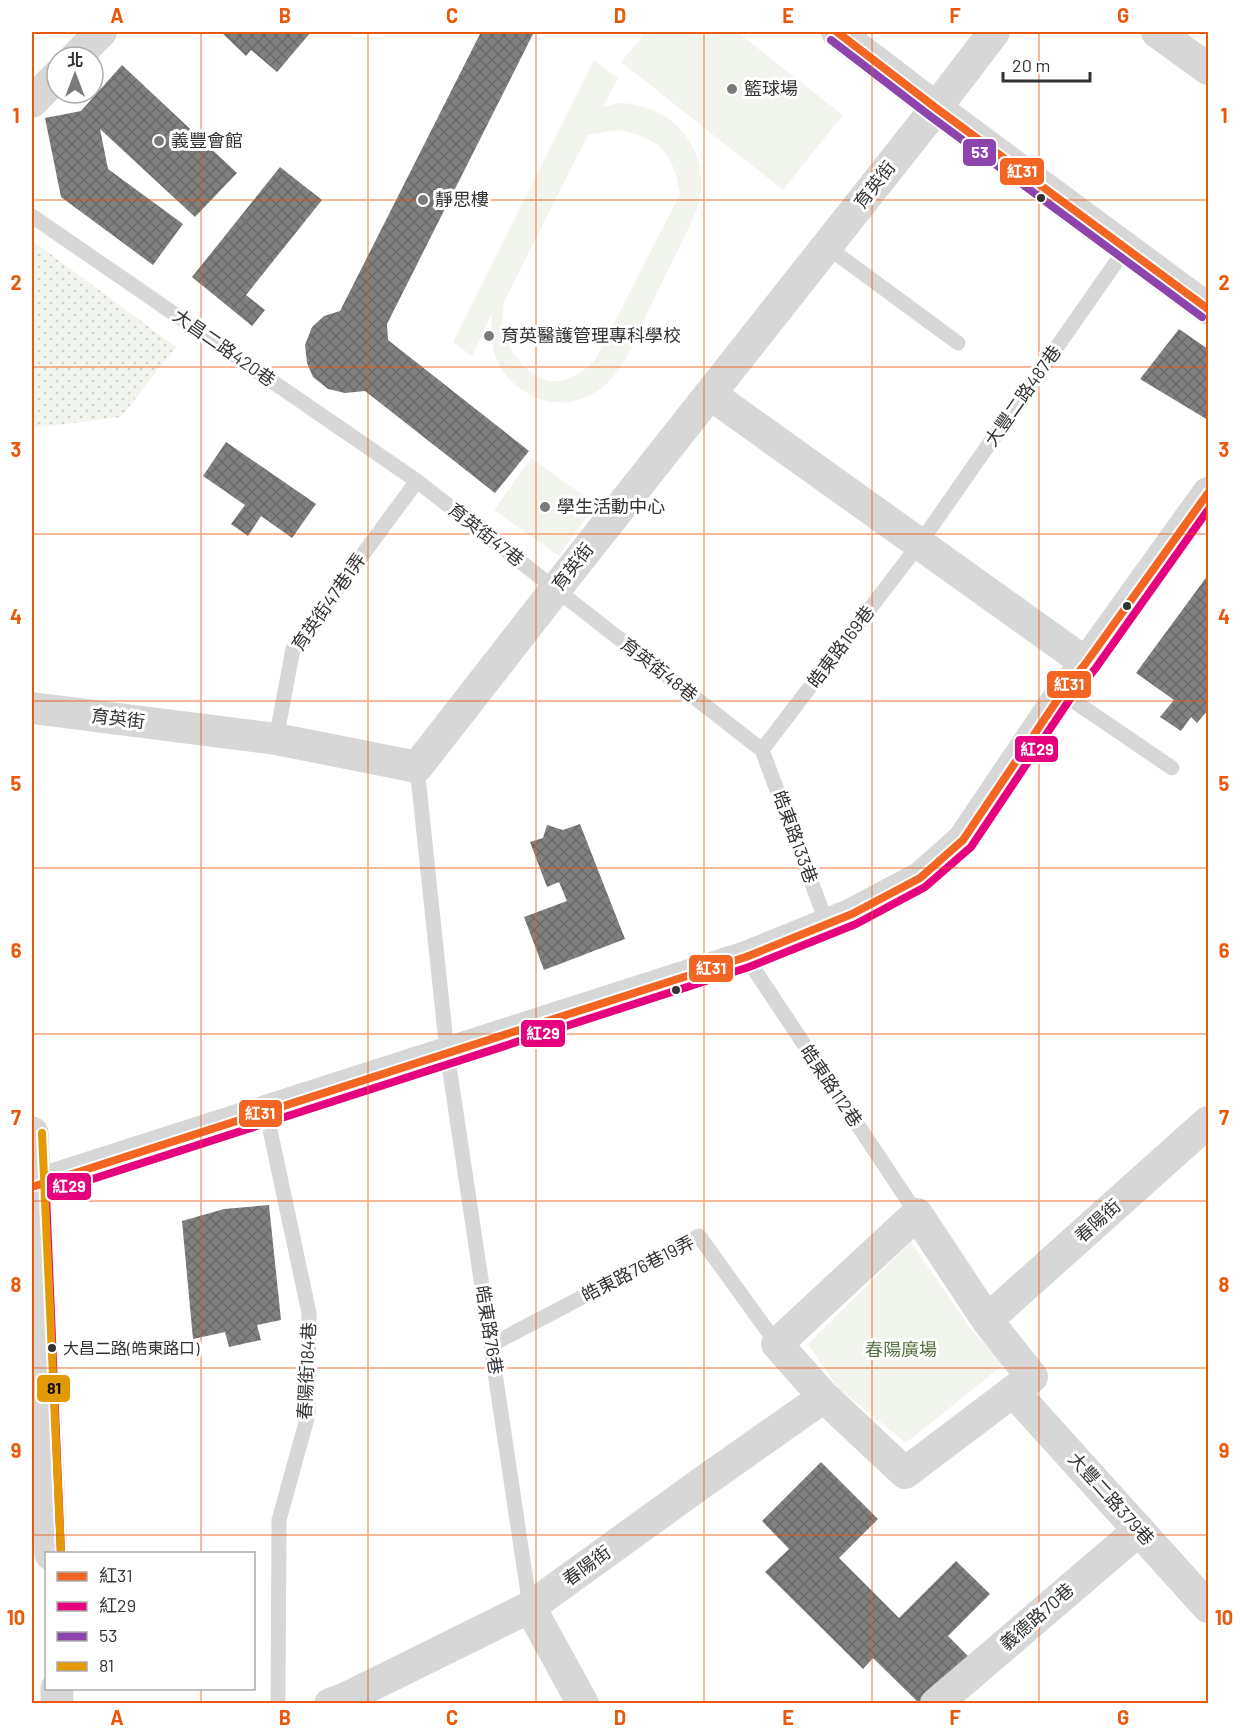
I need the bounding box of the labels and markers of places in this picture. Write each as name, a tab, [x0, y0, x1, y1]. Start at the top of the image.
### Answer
place label: 籃球場	[744, 77, 798, 99]
marker: 籃球場	[725, 82, 739, 96]
place label: 義豐會館	[171, 129, 243, 151]
marker: 義豐會館	[152, 134, 166, 148]
place label: 靜思樓	[435, 188, 489, 210]
unlabelled marker	[1035, 192, 1047, 204]
marker: 靜思樓	[416, 193, 430, 207]
place label: 育英醫護管理專科學校	[501, 324, 681, 346]
marker: 育英醫護管理專科學校	[482, 329, 496, 343]
place label: 學生活動中心	[557, 495, 665, 517]
marker: 學生活動中心	[538, 500, 552, 514]
unlabelled marker	[1121, 600, 1133, 612]
unlabelled marker	[670, 984, 682, 996]
place label: 大昌二路(皓東路口)	[63, 1338, 200, 1357]
marker: 大昌二路(皓東路口)	[46, 1342, 58, 1354]

